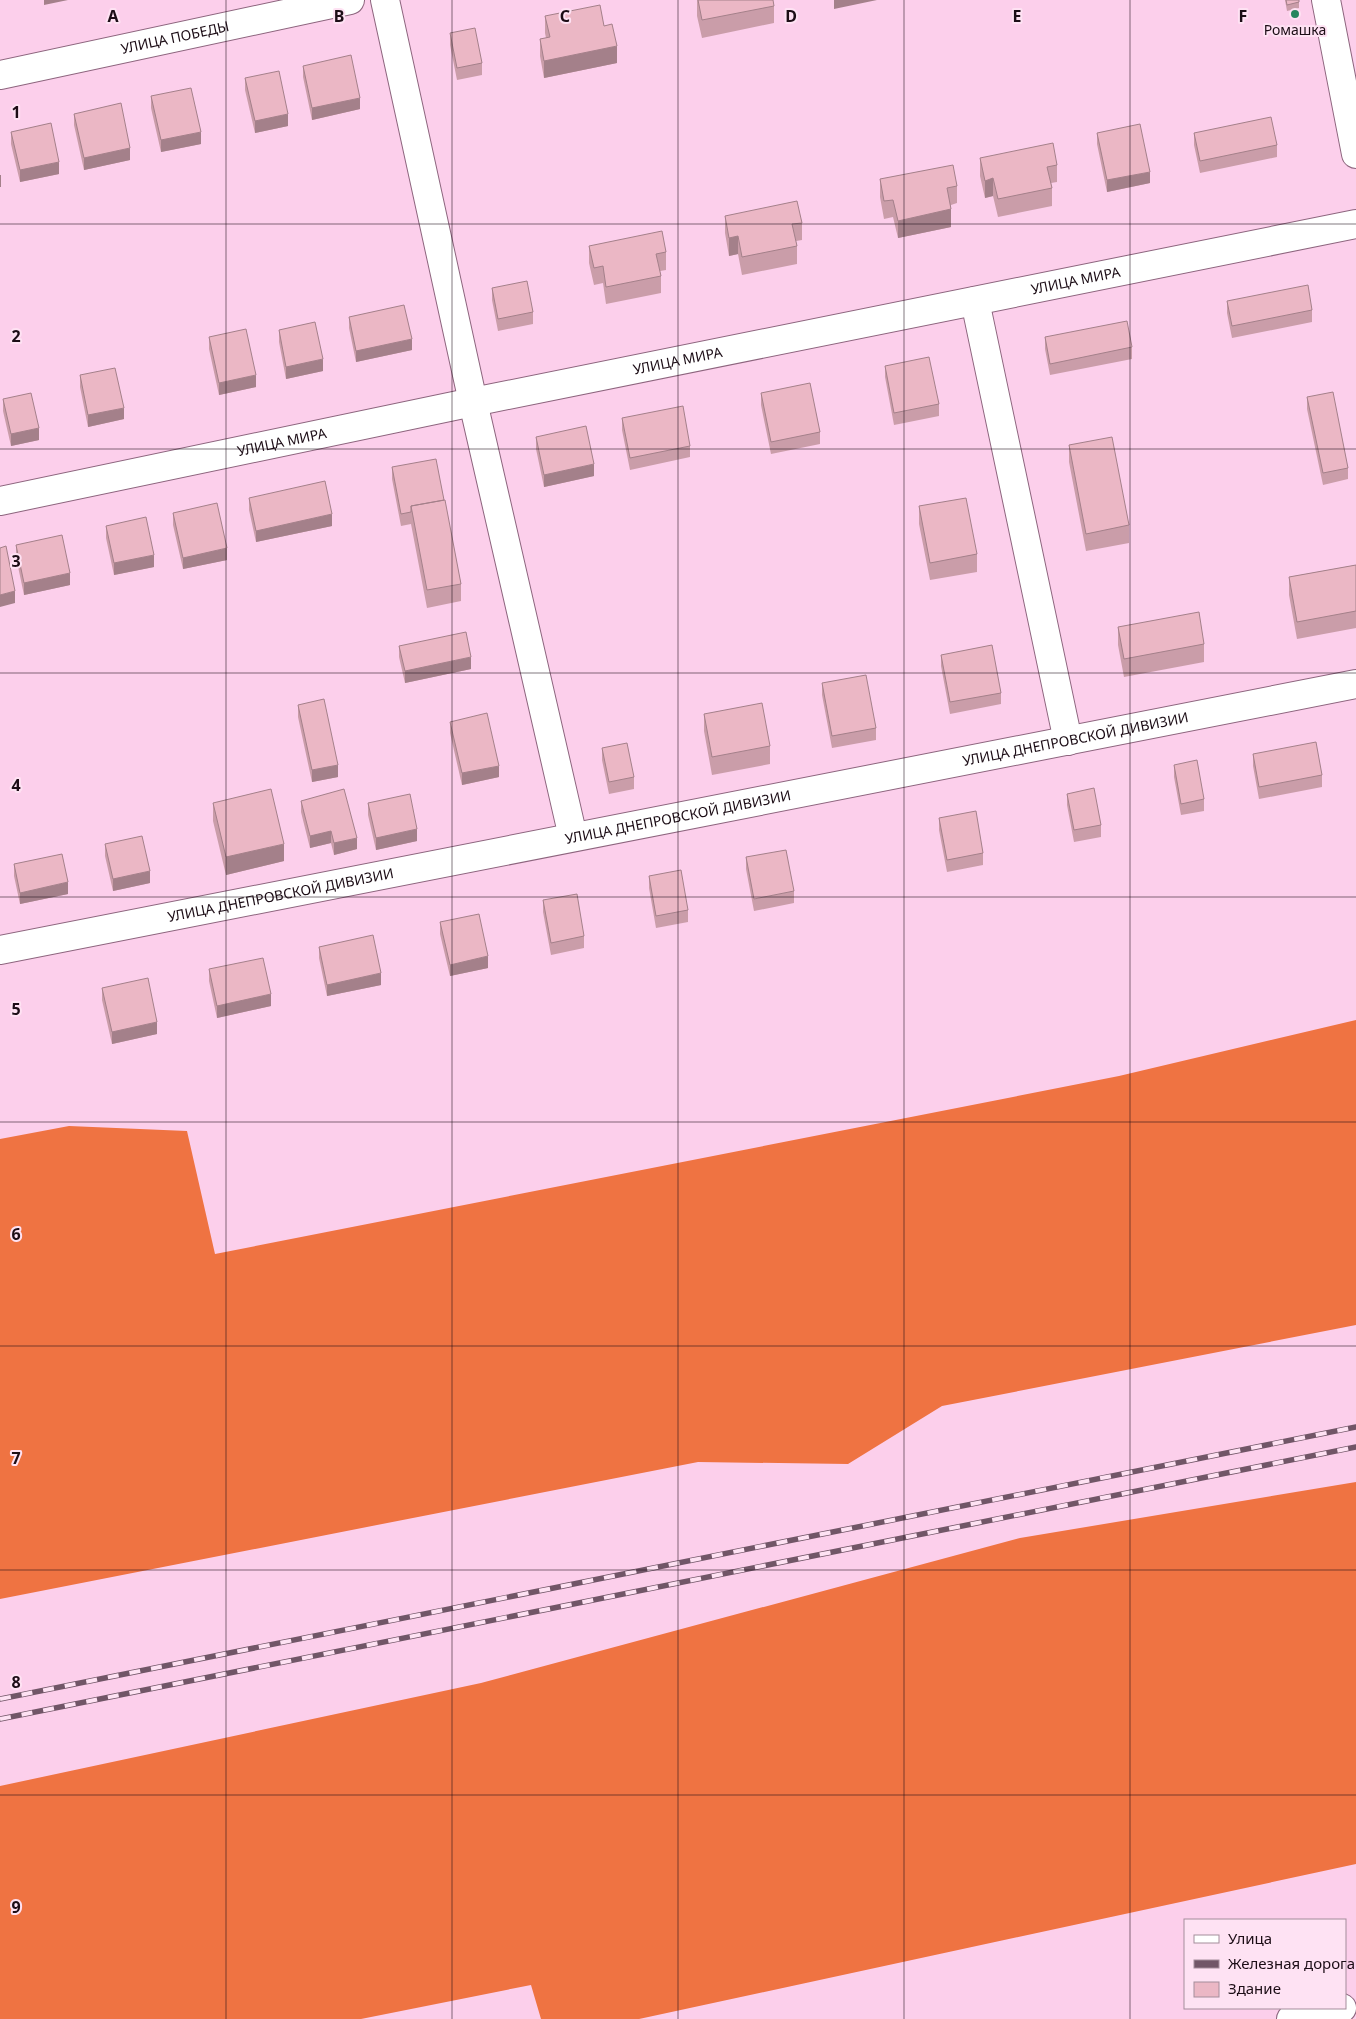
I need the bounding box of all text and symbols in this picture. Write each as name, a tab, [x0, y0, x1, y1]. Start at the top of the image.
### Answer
text: A	[107, 5, 119, 27]
text: B	[334, 5, 344, 27]
text: C	[560, 5, 570, 27]
text: D	[785, 5, 797, 27]
text: E	[1013, 5, 1022, 27]
text: F	[1239, 5, 1247, 27]
marker: Ромашка	[1289, 8, 1301, 20]
street label: УЛИЦА ПОБЕДЫ	[119, 16, 231, 58]
place label: Ромашка	[1264, 20, 1326, 39]
text: 1	[11, 101, 21, 123]
street label: УЛИЦА МИРА	[1029, 262, 1122, 298]
text: 2	[11, 325, 21, 347]
street label: УЛИЦА МИРА	[631, 342, 724, 379]
street label: УЛИЦА МИРА	[235, 423, 328, 460]
text: 3	[11, 550, 21, 572]
street label: УЛИЦА ДНЕПРОВСКОЙ ДИВИЗИИ	[961, 707, 1190, 770]
text: 4	[11, 774, 21, 796]
street label: УЛИЦА ДНЕПРОВСКОЙ ДИВИЗИИ	[563, 785, 793, 848]
street label: УЛИЦА ДНЕПРОВСКОЙ ДИВИЗИИ	[166, 863, 395, 926]
text: 5	[11, 998, 21, 1020]
text: 6	[11, 1223, 21, 1245]
text: 7	[11, 1447, 21, 1469]
text: 8	[11, 1671, 21, 1693]
text: 9	[11, 1896, 21, 1918]
legend	[1184, 1919, 1346, 2009]
text: Улица	[1228, 1928, 1272, 1948]
text: Железная дорога	[1228, 1953, 1355, 1973]
text: Здание	[1228, 1978, 1281, 1998]

